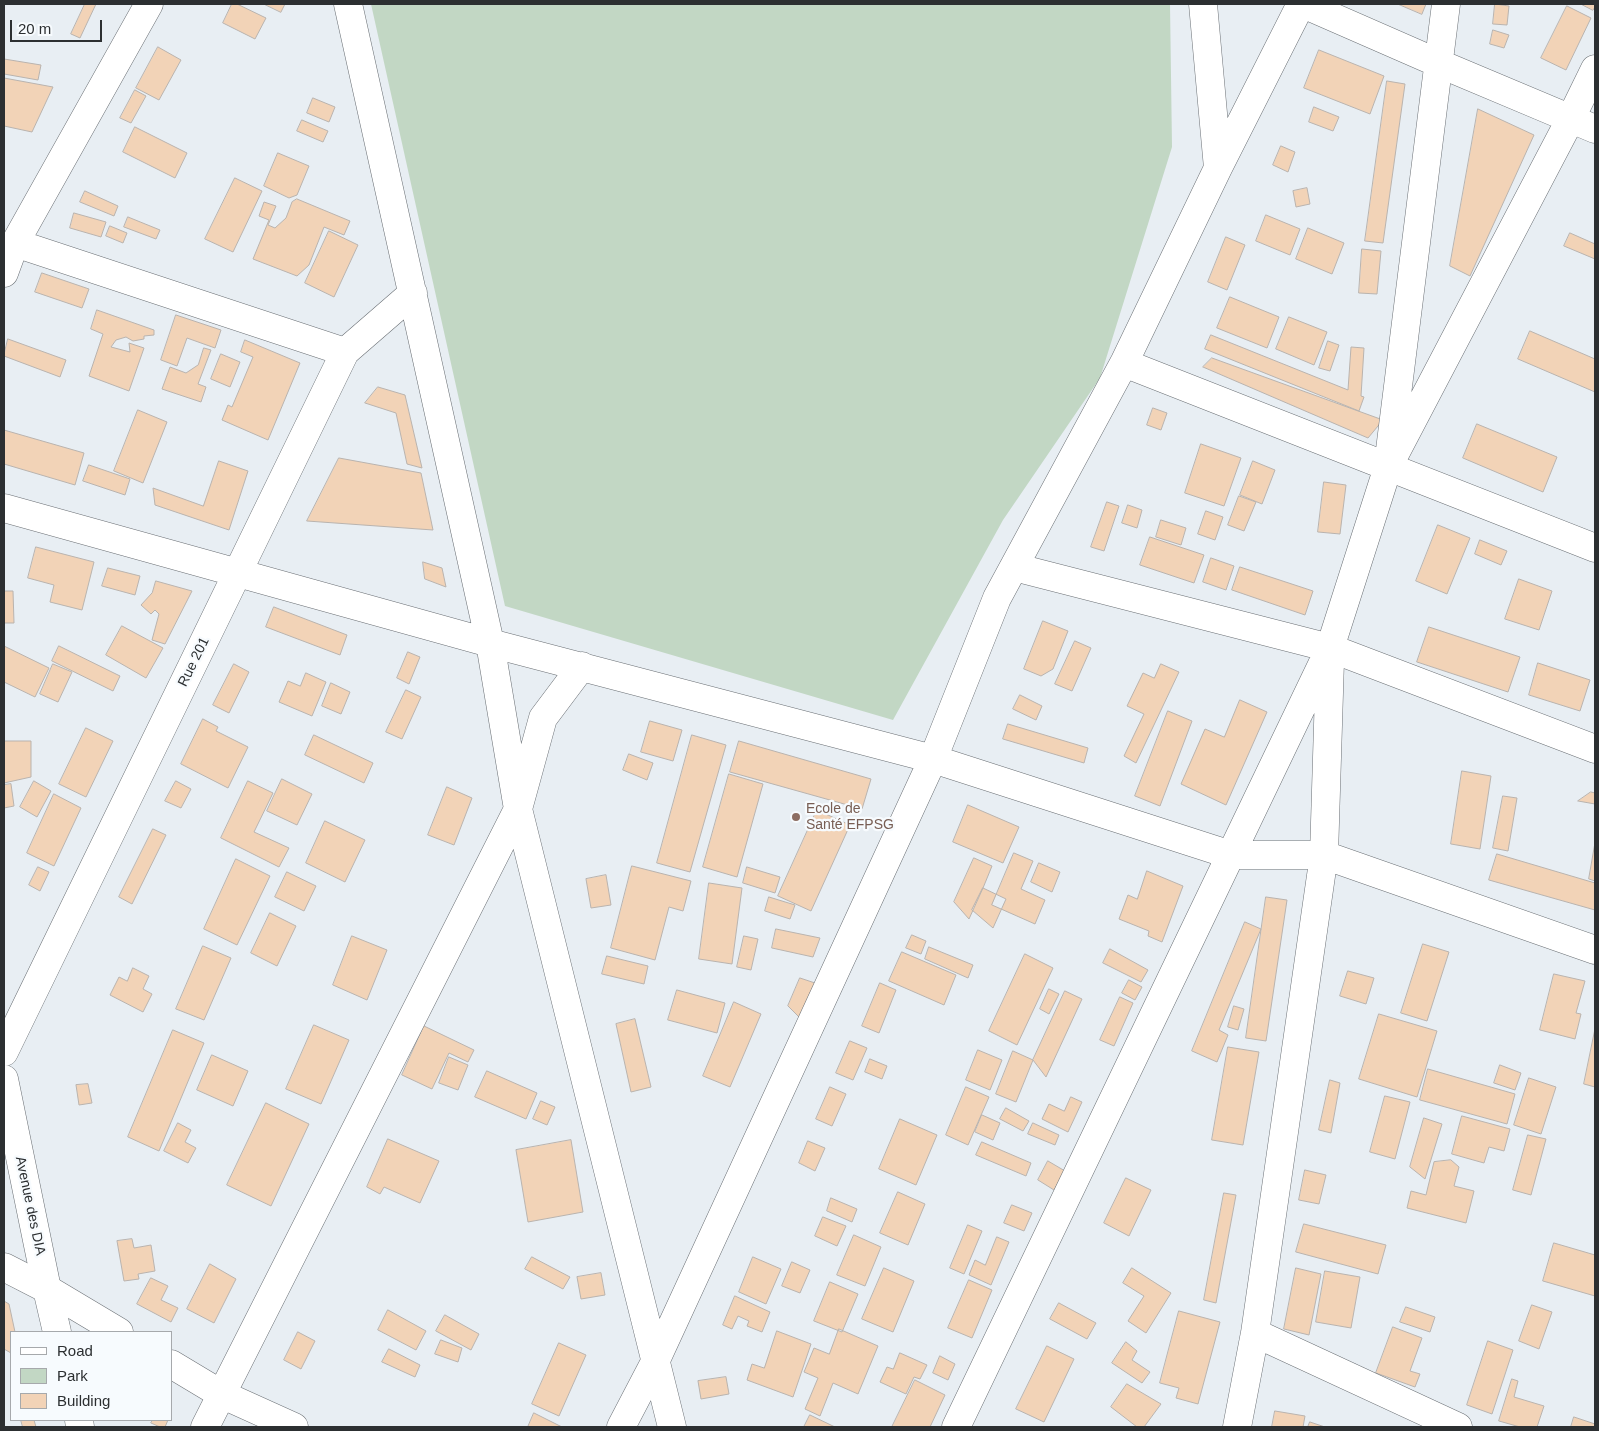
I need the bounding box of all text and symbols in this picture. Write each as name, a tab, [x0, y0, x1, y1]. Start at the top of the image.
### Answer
scale bar	[12, 10, 105, 42]
text: 20 m	[18, 20, 51, 37]
street label: Rue 201	[175, 635, 213, 689]
place label: Ecole de Santé EFPSG	[806, 801, 894, 834]
marker: Ecole de Santé EFPSG	[790, 811, 802, 823]
street label: Avenue des DIA	[11, 1155, 49, 1257]
legend	[10, 1331, 172, 1421]
text: Road	[57, 1342, 93, 1359]
text: Park	[57, 1367, 88, 1384]
text: Building	[57, 1392, 110, 1409]

